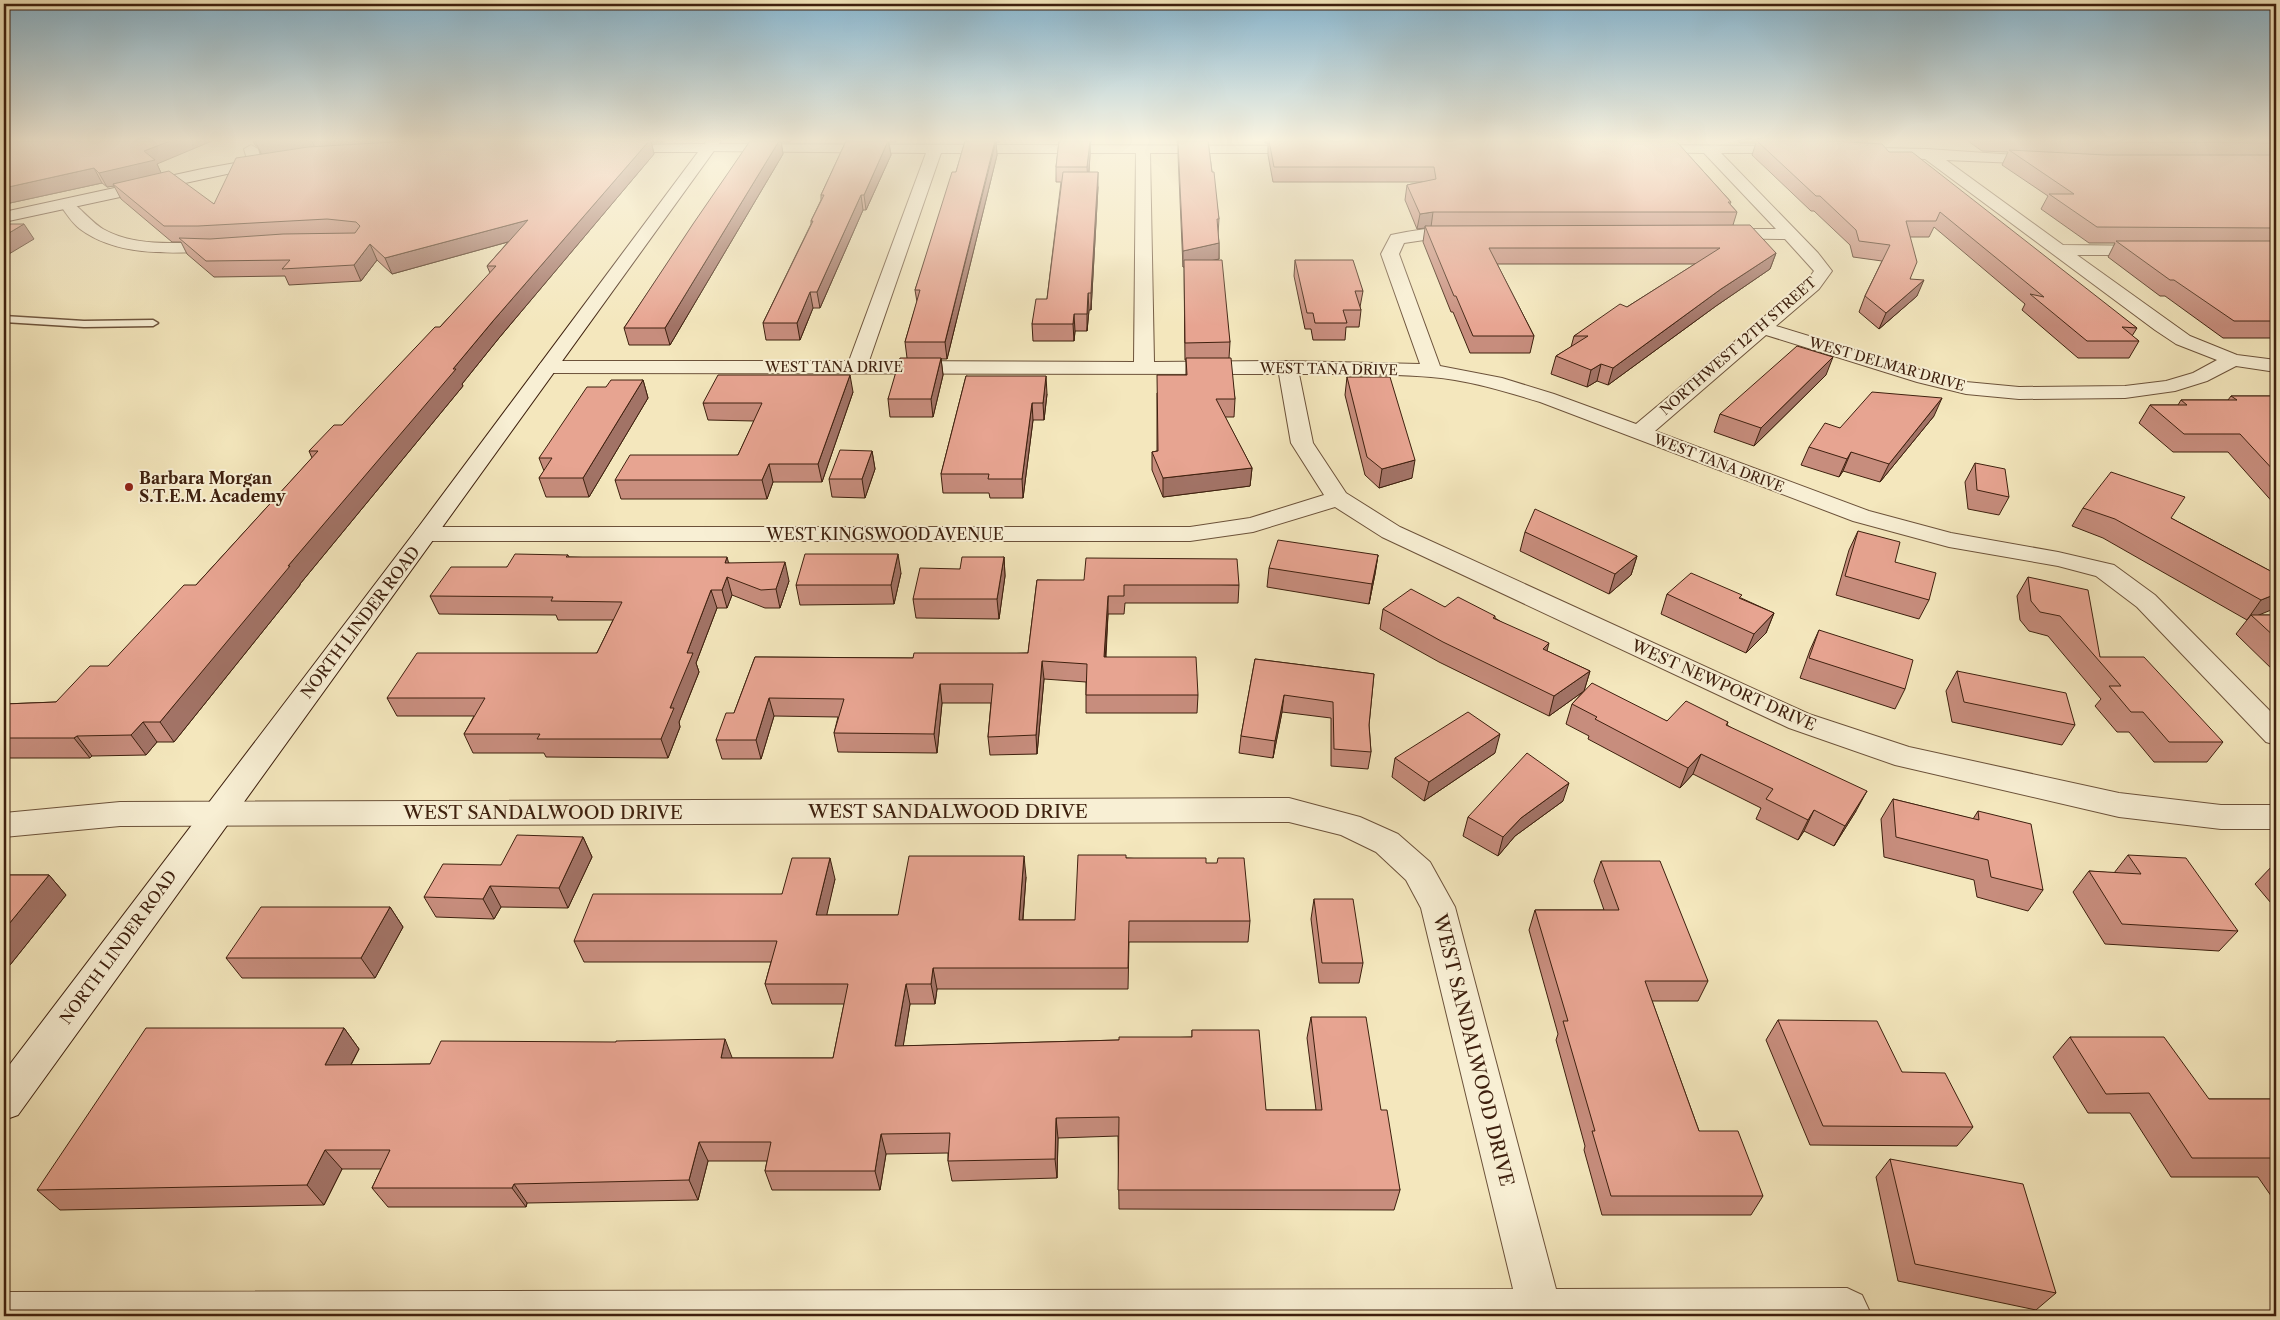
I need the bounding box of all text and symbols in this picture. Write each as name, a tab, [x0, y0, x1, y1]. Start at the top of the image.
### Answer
street label: NORTHWEST 12TH STREET	[1656, 273, 1820, 419]
street label: WEST DELMAR DRIVE	[1806, 333, 1967, 395]
street label: WEST TANA DRIVE	[764, 358, 903, 376]
street label: WEST TANA DRIVE	[1259, 359, 1398, 379]
street label: WEST TANA DRIVE	[1650, 429, 1787, 496]
place label: Barbara Morgan S.T.E.M. Academy	[139, 468, 287, 506]
marker: Barbara Morgan S.T.E.M. Academy	[123, 481, 135, 493]
street label: WEST KINGSWOOD AVENUE	[765, 524, 1004, 544]
street label: NORTH LINDER ROAD	[296, 542, 424, 702]
street label: WEST NEWPORT DRIVE	[1628, 635, 1819, 735]
street label: WEST SANDALWOOD DRIVE	[807, 800, 1088, 823]
street label: WEST SANDALWOOD DRIVE	[402, 801, 683, 824]
street label: NORTH LINDER ROAD	[55, 866, 181, 1028]
street label: WEST SANDALWOOD DRIVE	[1428, 911, 1519, 1189]

